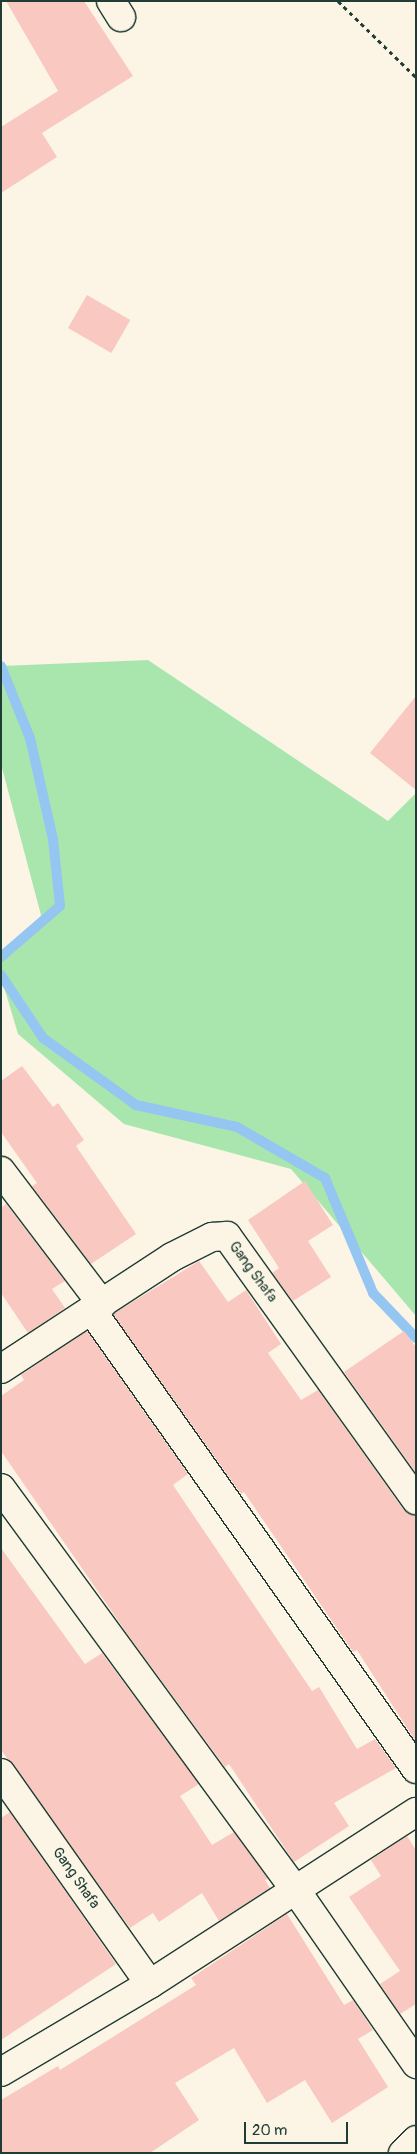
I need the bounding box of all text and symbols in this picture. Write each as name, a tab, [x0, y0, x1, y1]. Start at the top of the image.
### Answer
street label: Gang Shafa	[225, 1238, 281, 1306]
street label: Gang Shafa	[48, 1844, 104, 1912]
scale bar	[247, 2112, 351, 2144]
text: 20 m	[252, 2121, 287, 2140]

